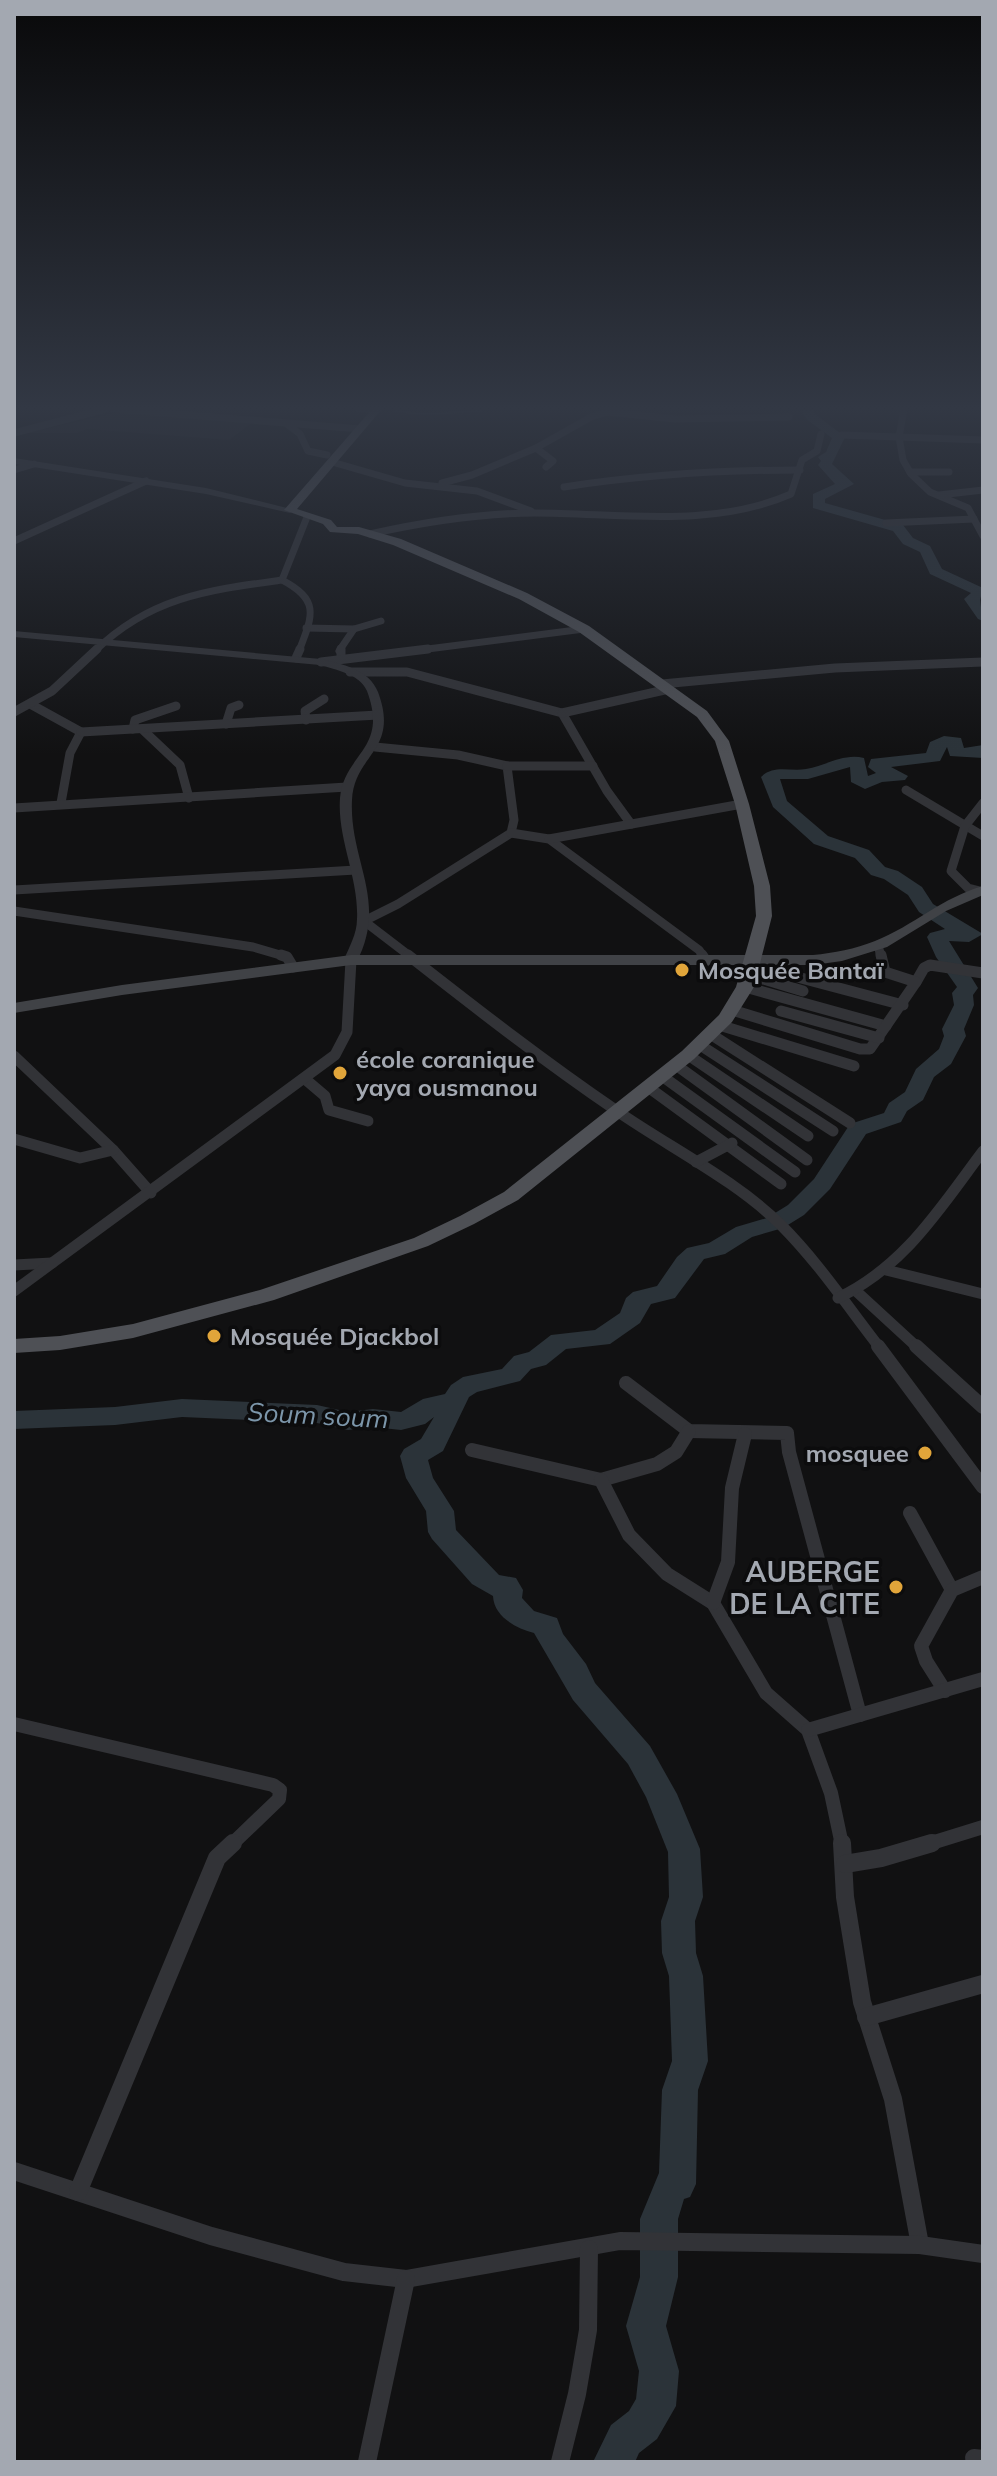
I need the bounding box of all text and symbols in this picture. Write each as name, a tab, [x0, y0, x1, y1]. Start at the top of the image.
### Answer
place label: Mosquée Bantaï	[698, 955, 884, 985]
marker: Mosquée Bantaï	[673, 961, 691, 979]
place label: école coranique yaya ousmanou	[355, 1044, 538, 1102]
marker: école coranique yaya ousmanou	[331, 1064, 349, 1082]
place label: Mosquée Djackbol	[230, 1321, 439, 1351]
marker: Mosquée Djackbol	[205, 1327, 223, 1345]
water label: Soum soum	[247, 1395, 389, 1435]
place label: mosquee	[806, 1438, 909, 1468]
marker: mosquee	[916, 1444, 934, 1462]
place label: AUBERGE DE LA CITE	[729, 1554, 880, 1621]
marker: AUBERGE DE LA CITE	[887, 1578, 905, 1596]

